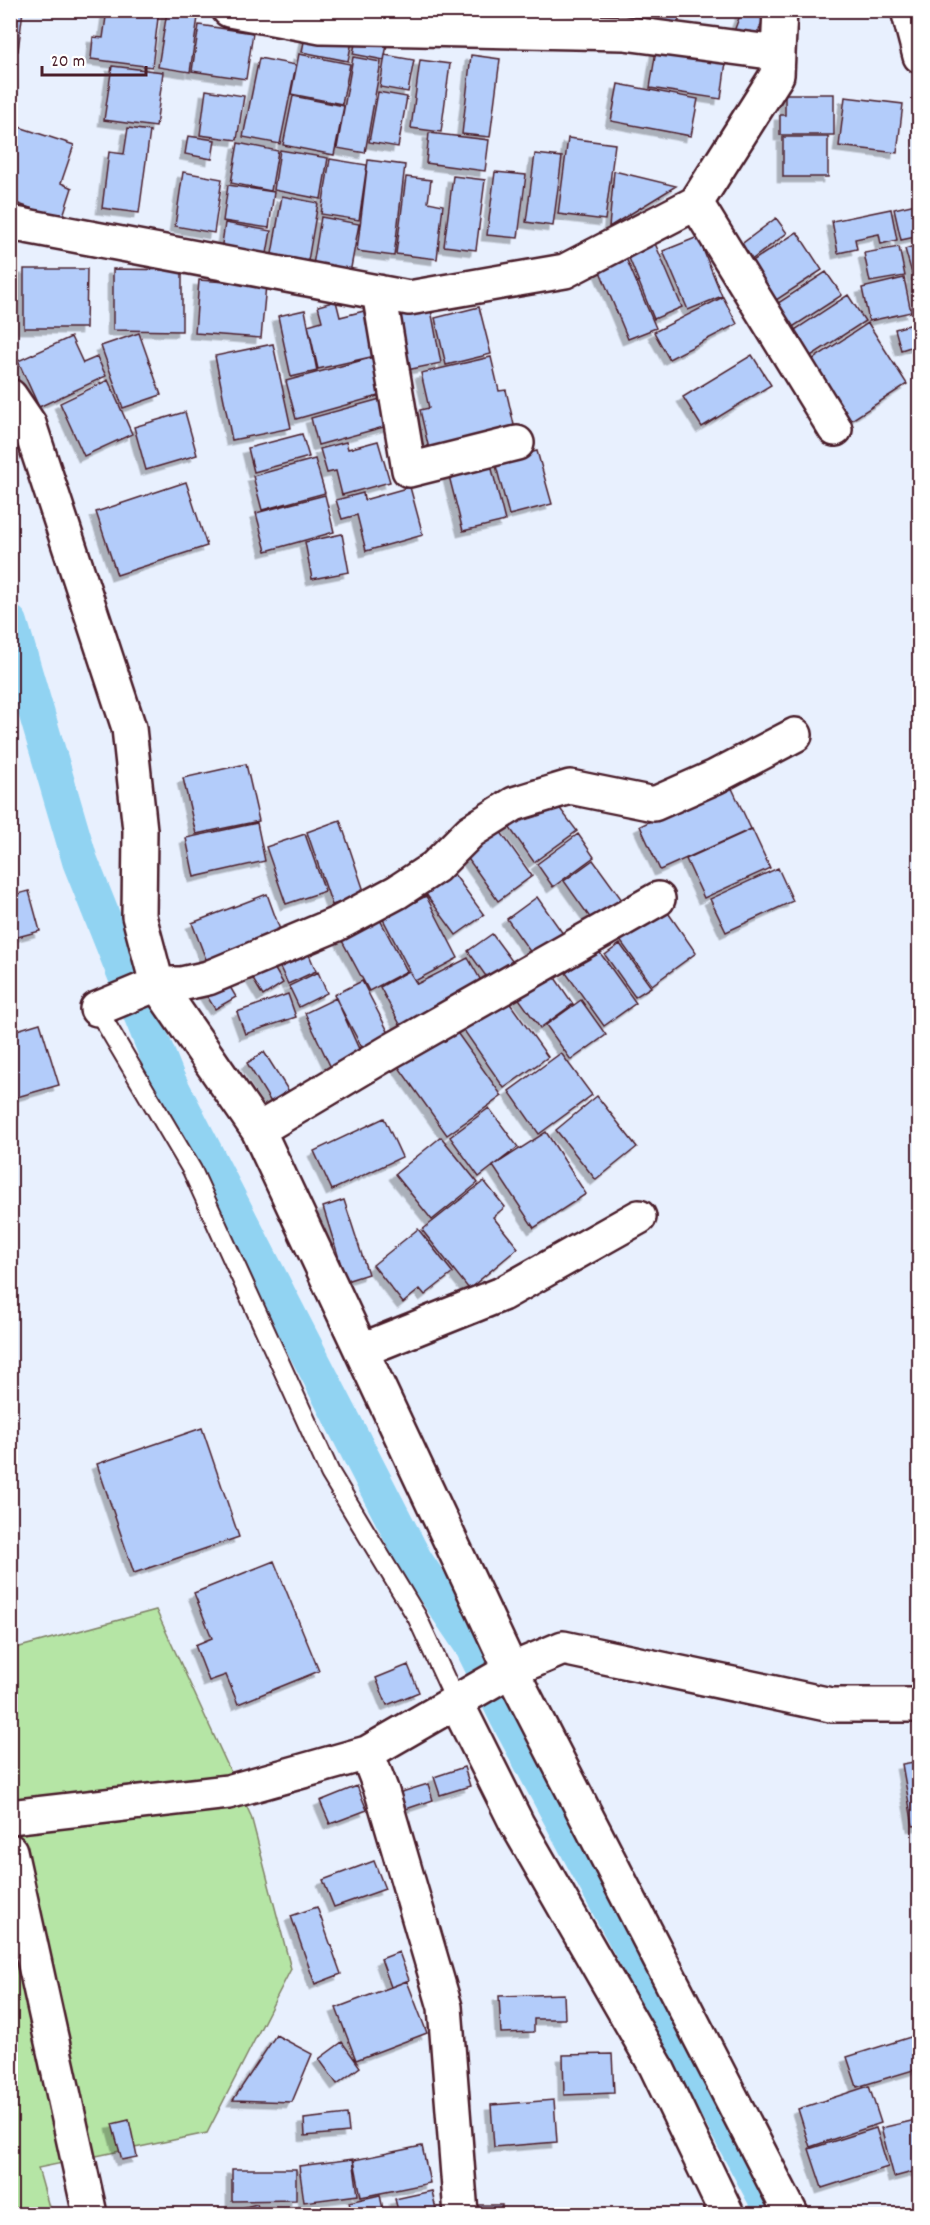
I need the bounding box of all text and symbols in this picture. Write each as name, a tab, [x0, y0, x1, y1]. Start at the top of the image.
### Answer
scale bar	[42, 39, 146, 77]
text: 20 m	[51, 50, 85, 75]

